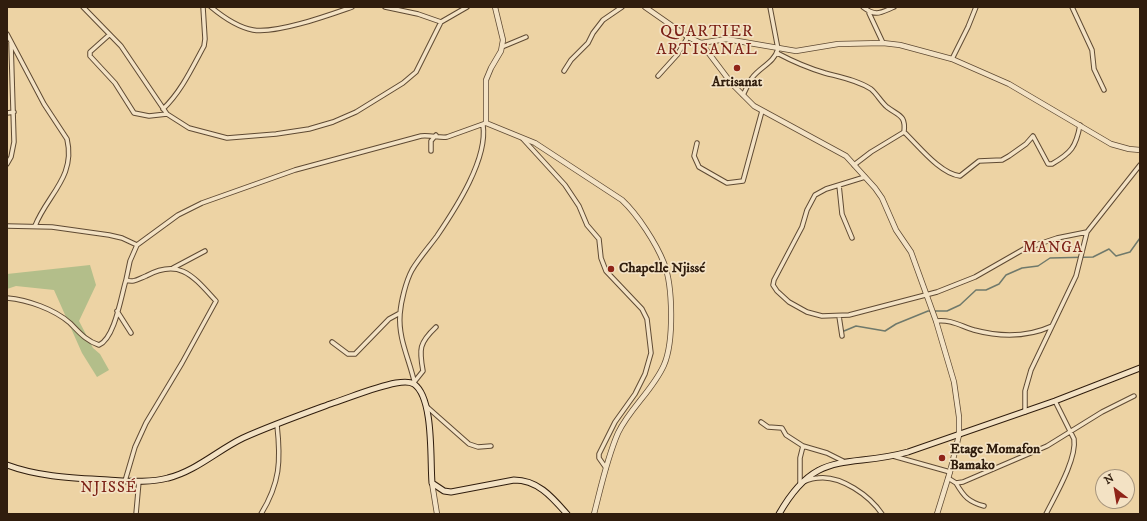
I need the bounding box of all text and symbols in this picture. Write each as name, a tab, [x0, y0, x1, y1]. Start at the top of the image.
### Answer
district label: QUARTIER ARTISANAL	[656, 23, 758, 61]
marker: Artisanat	[732, 63, 742, 73]
place label: Artisanat	[712, 75, 762, 91]
district label: MANGA	[1023, 240, 1083, 258]
place label: Chapelle Njissé	[619, 261, 705, 277]
marker: Chapelle Njissé	[606, 264, 616, 274]
place label: Etage Momafon Bamako	[950, 442, 1040, 474]
marker: Etage Momafon Bamako	[937, 453, 947, 463]
north arrow	[1095, 469, 1135, 509]
text: N	[1102, 471, 1117, 488]
district label: NJISSÉ	[81, 480, 137, 498]

